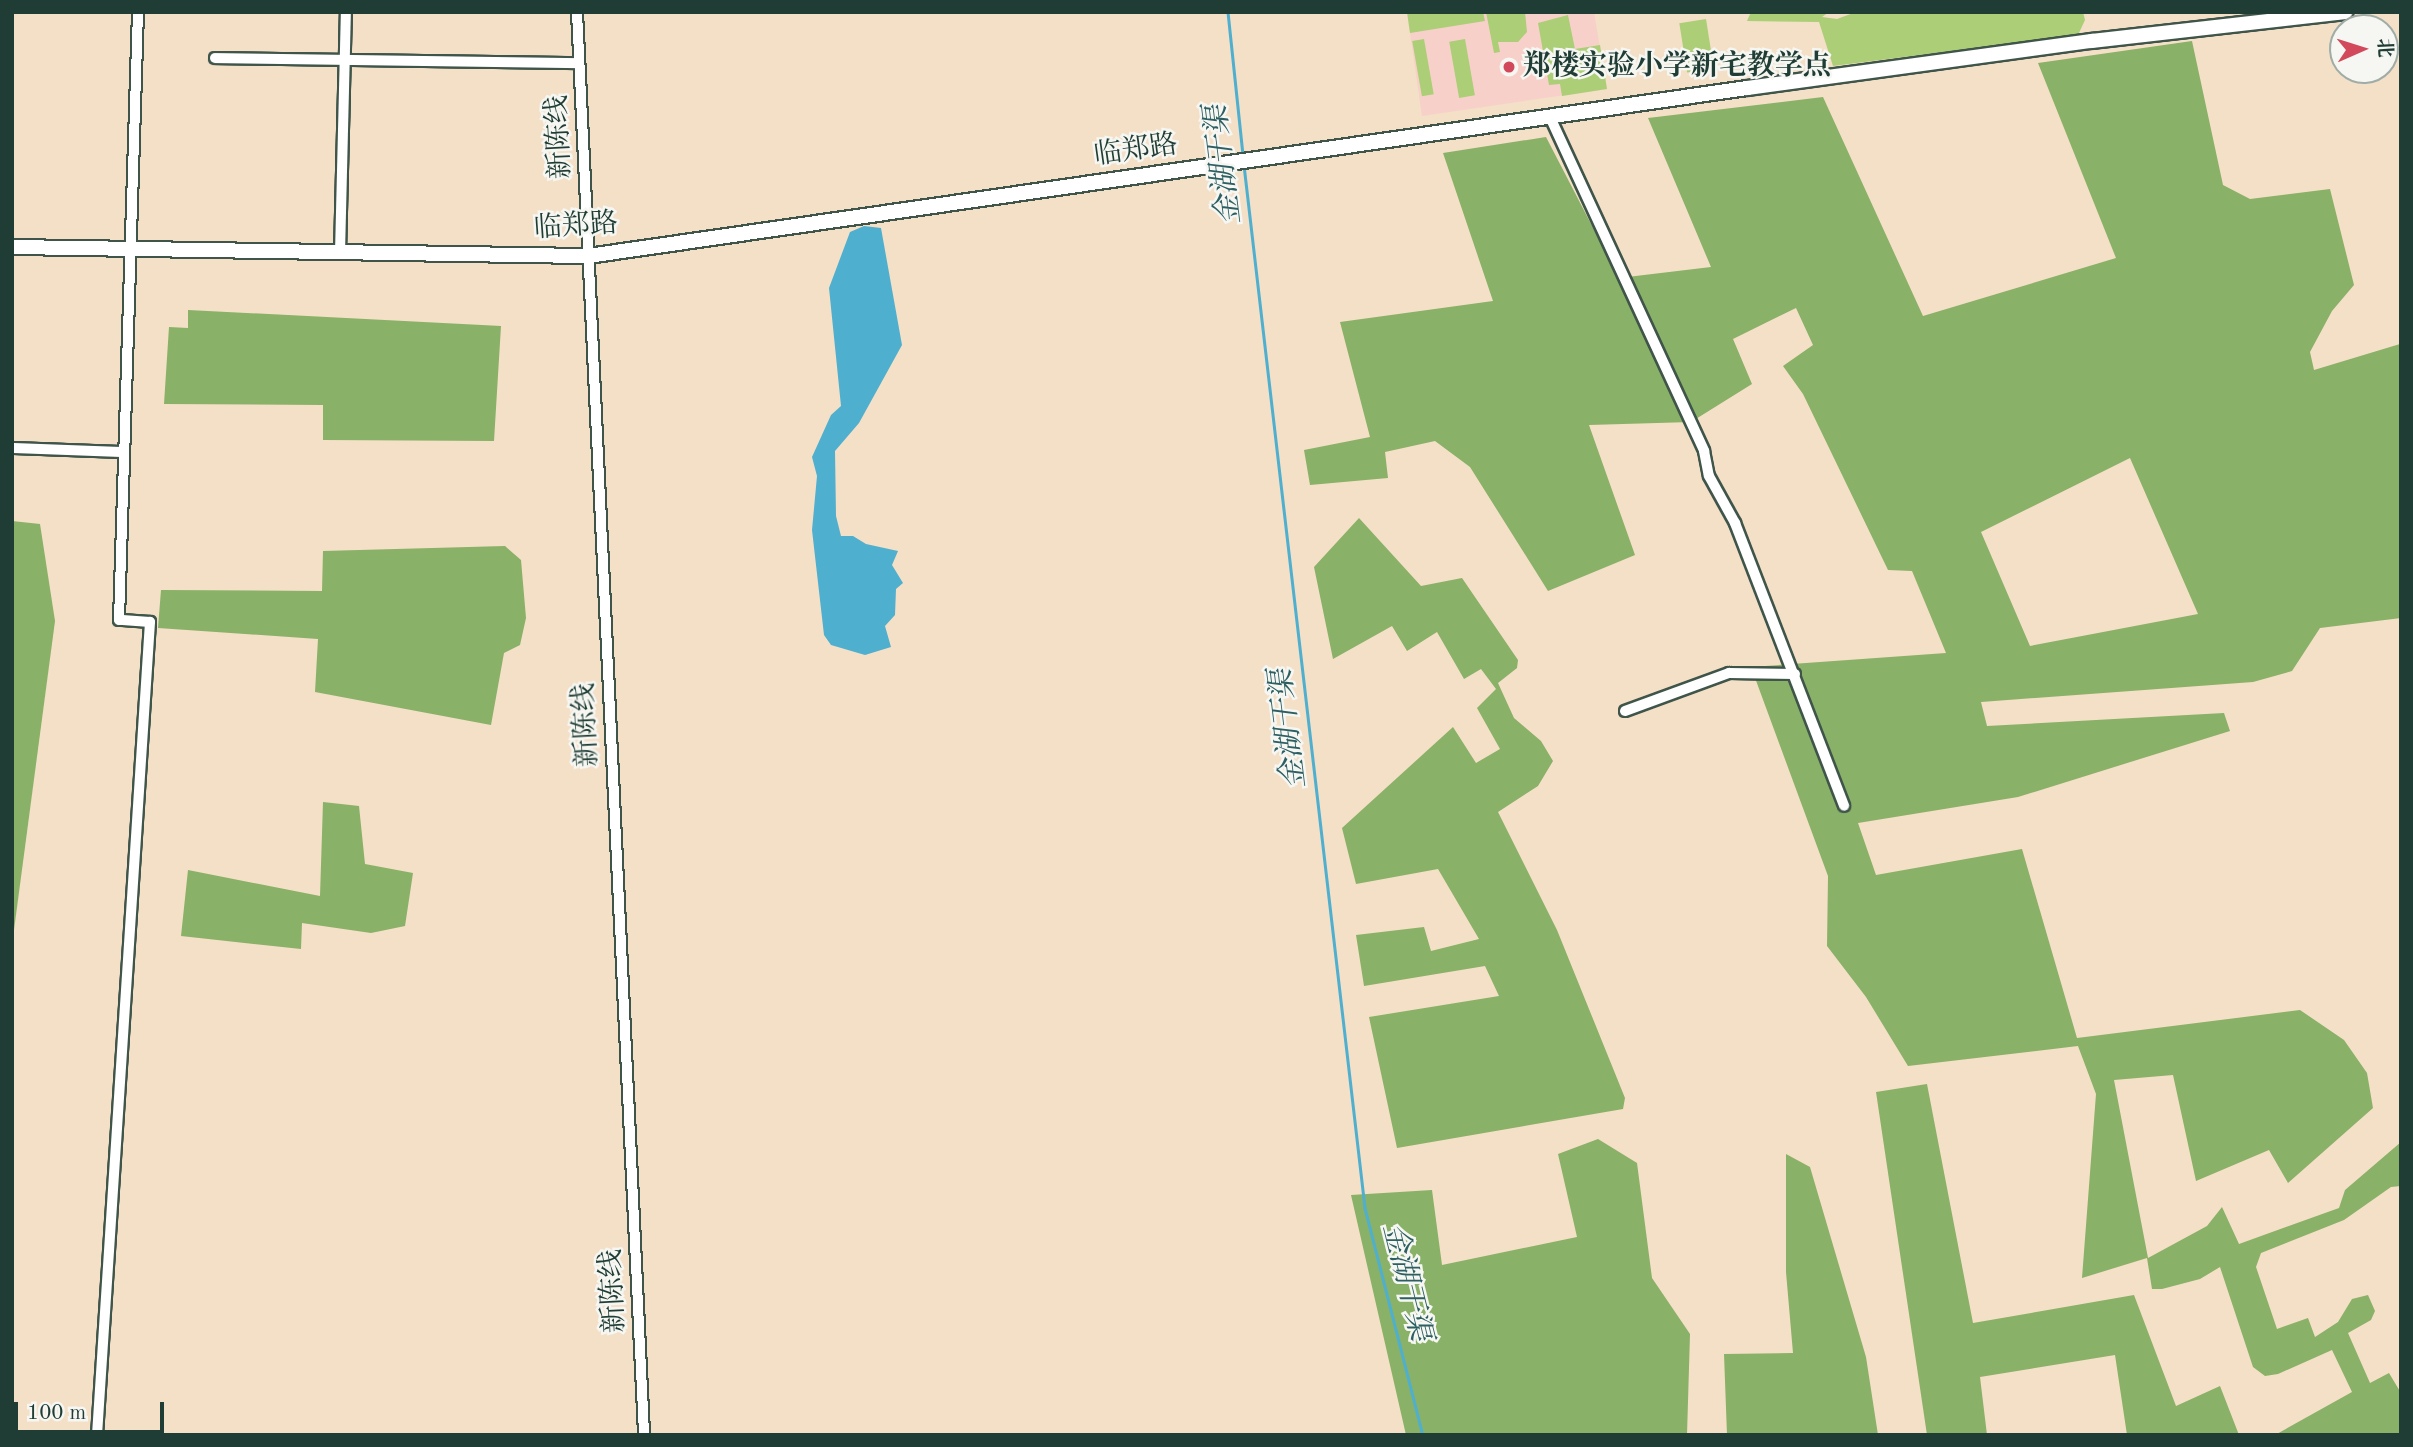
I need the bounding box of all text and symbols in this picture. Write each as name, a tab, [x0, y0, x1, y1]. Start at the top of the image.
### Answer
north arrow	[2329, 14, 2399, 84]
text: 北	[2373, 38, 2393, 58]
place label: 郑楼实验小学新宅教学点	[1523, 50, 1831, 84]
marker: 郑楼实验小学新宅教学点	[1501, 59, 1517, 75]
street label: 新陈线	[541, 94, 579, 180]
water label: 金湖干渠	[1199, 103, 1249, 227]
street label: 临郑路	[1092, 129, 1180, 173]
street label: 临郑路	[533, 207, 619, 247]
water label: 金湖干渠	[1264, 667, 1314, 791]
street label: 新陈线	[568, 682, 606, 768]
water label: 金湖干渠	[1374, 1219, 1438, 1345]
street label: 新陈线	[595, 1248, 633, 1334]
scale bar	[18, 1388, 168, 1432]
text: 100 m	[27, 1403, 86, 1424]

